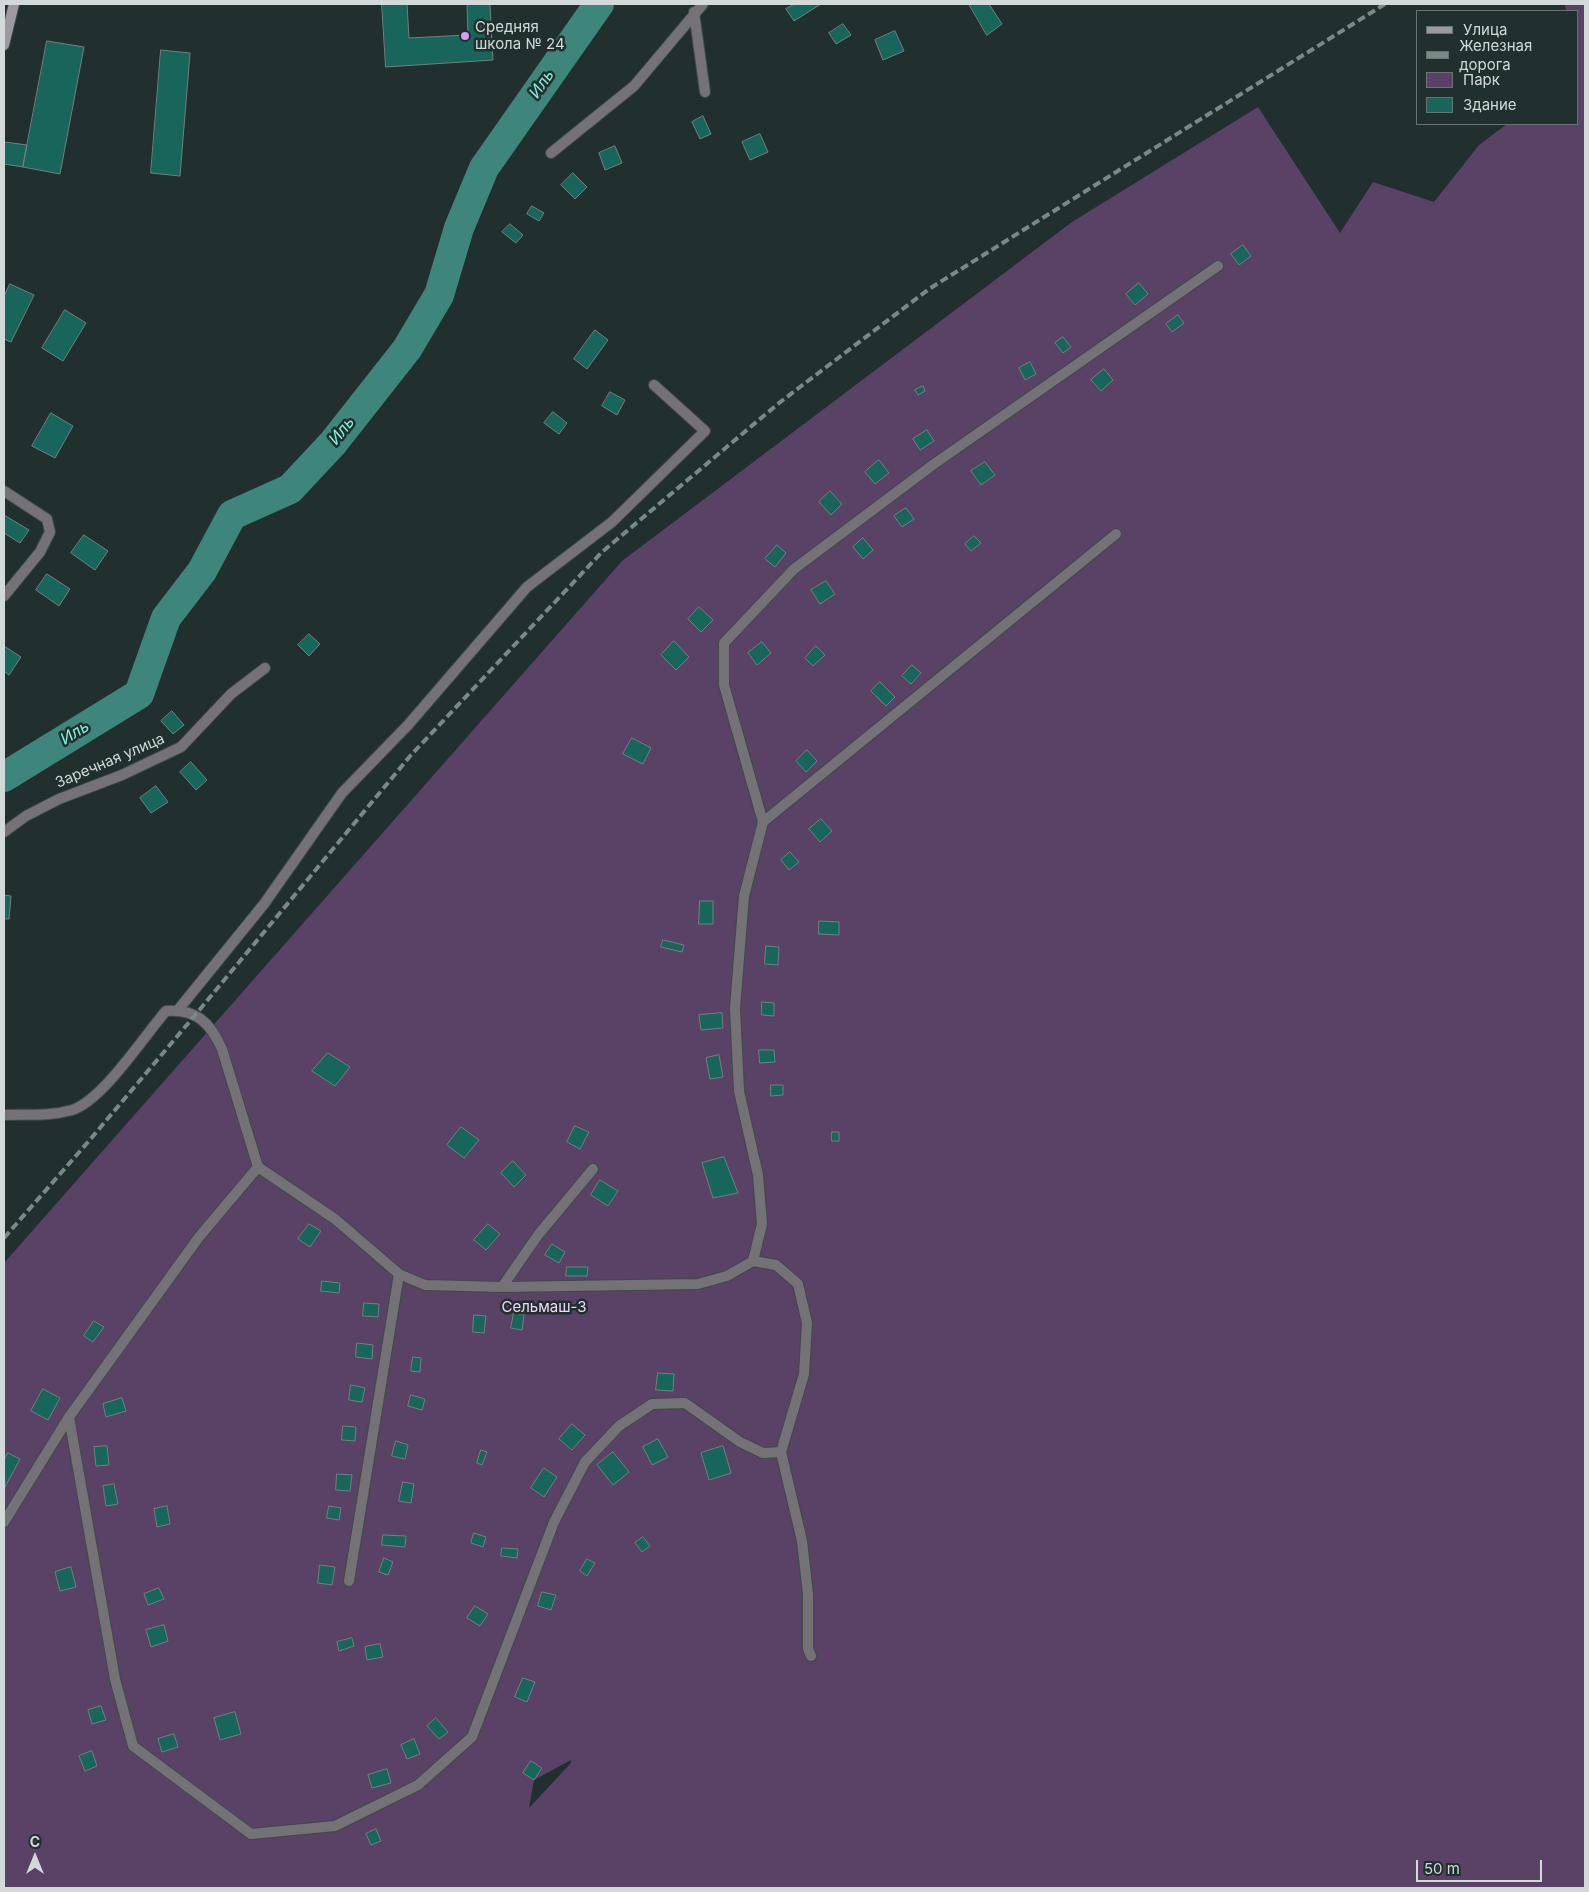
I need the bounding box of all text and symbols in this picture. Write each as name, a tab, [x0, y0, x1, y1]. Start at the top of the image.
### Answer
legend	[1416, 10, 1579, 125]
place label: Средняя школа № 24	[475, 18, 565, 53]
text: Улица	[1463, 20, 1507, 39]
marker: Средняя школа № 24	[459, 30, 471, 42]
text: Железная дорога	[1459, 36, 1532, 74]
water label: Иль	[525, 66, 559, 102]
text: Парк	[1463, 70, 1500, 89]
text: Здание	[1463, 95, 1517, 114]
water label: Иль	[325, 413, 359, 449]
water label: Иль	[57, 717, 93, 749]
street label: Заречная улица	[53, 730, 167, 792]
park label: Сельмаш-3	[501, 1298, 587, 1316]
north arrow	[10, 1832, 60, 1882]
text: С	[30, 1833, 40, 1850]
scale bar	[1419, 1850, 1545, 1882]
text: 50 m	[1424, 1859, 1460, 1878]

